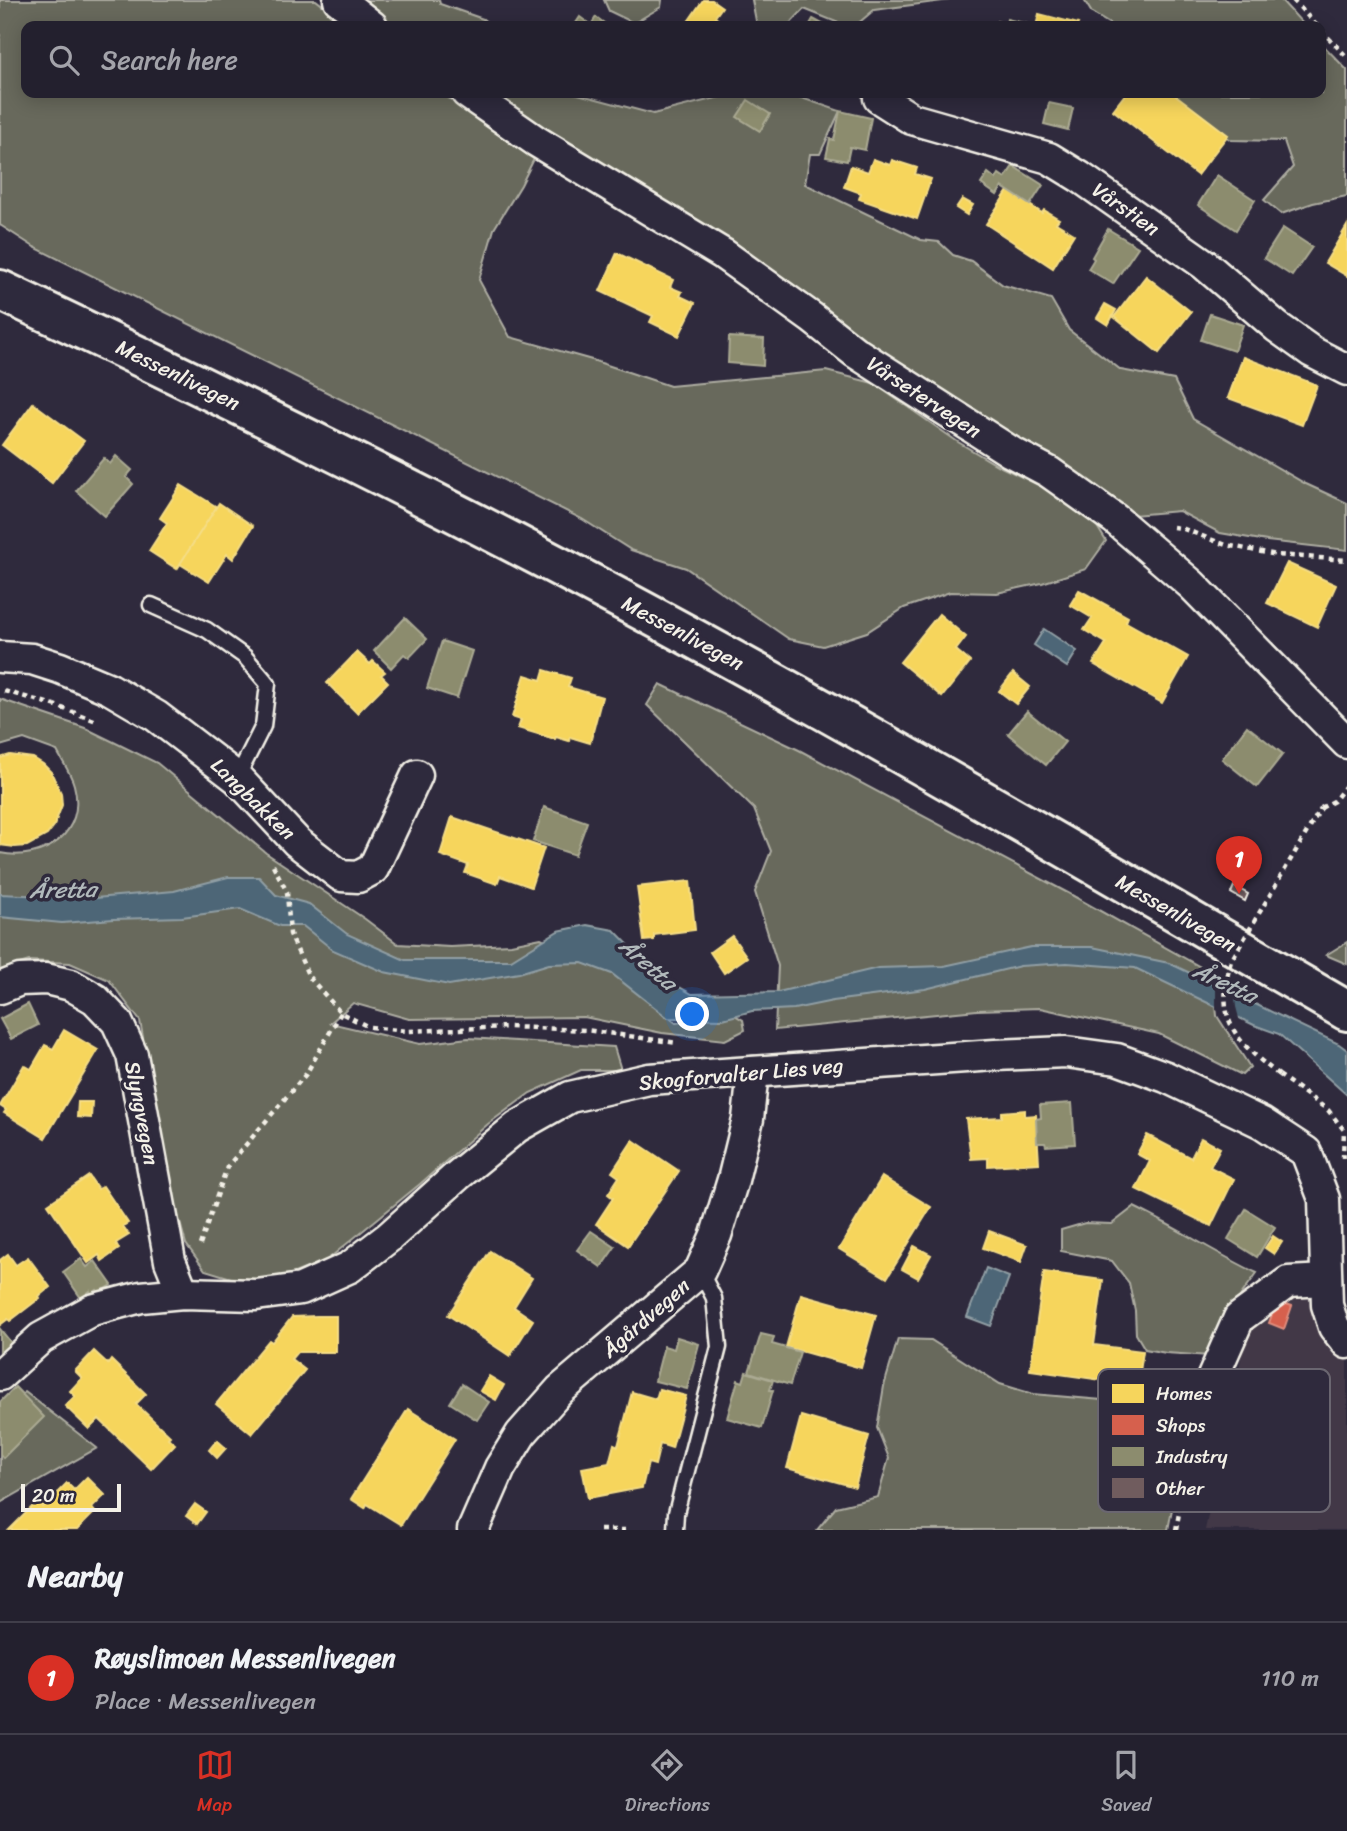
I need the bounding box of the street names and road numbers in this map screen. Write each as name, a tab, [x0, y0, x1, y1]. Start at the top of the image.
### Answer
street label: Vårstien	[1084, 172, 1168, 246]
street label: Messenlivegen	[109, 328, 247, 422]
street label: Vårsetervegen	[859, 345, 989, 449]
street label: Messenlivegen	[615, 585, 751, 681]
street label: Langbakken	[201, 748, 305, 850]
street label: Messenlivegen	[1108, 863, 1244, 963]
street label: Skogforvalter Lies veg	[637, 1046, 845, 1102]
street label: Slyngvegen	[113, 1058, 171, 1168]
street label: Ågårdvegen	[592, 1268, 699, 1368]

